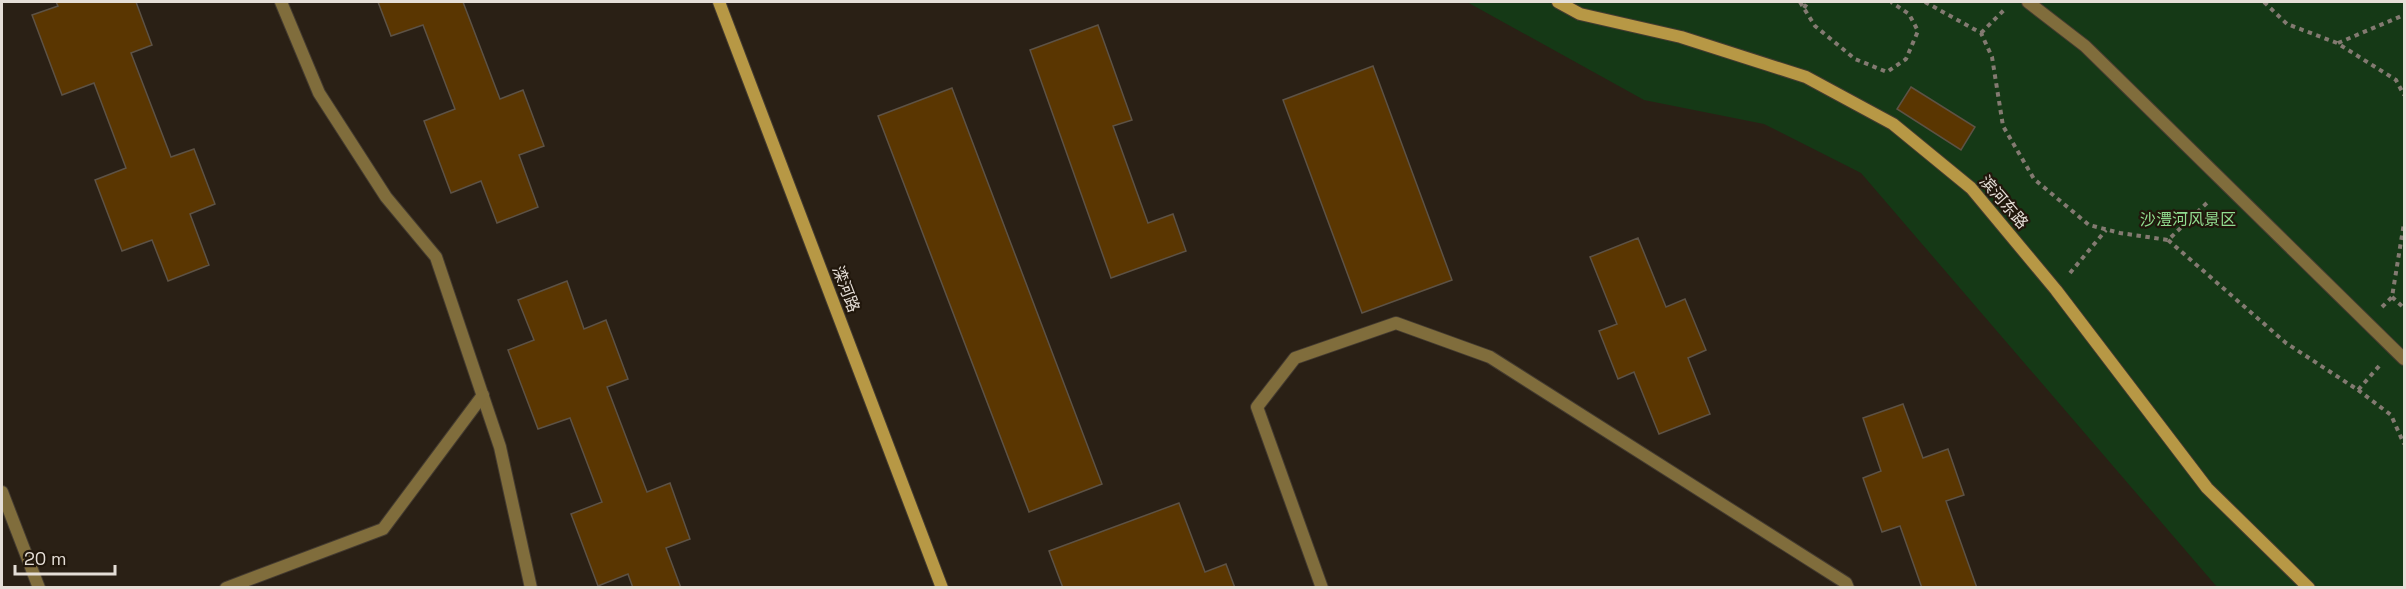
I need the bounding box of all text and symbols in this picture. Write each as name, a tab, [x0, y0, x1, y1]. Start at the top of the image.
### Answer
street label: 滨河东路	[1975, 171, 2033, 233]
park label: 沙澧河风景区	[2140, 209, 2236, 230]
street label: 滦河路	[828, 263, 864, 315]
scale bar	[15, 538, 116, 576]
text: 20 m	[24, 547, 67, 570]

